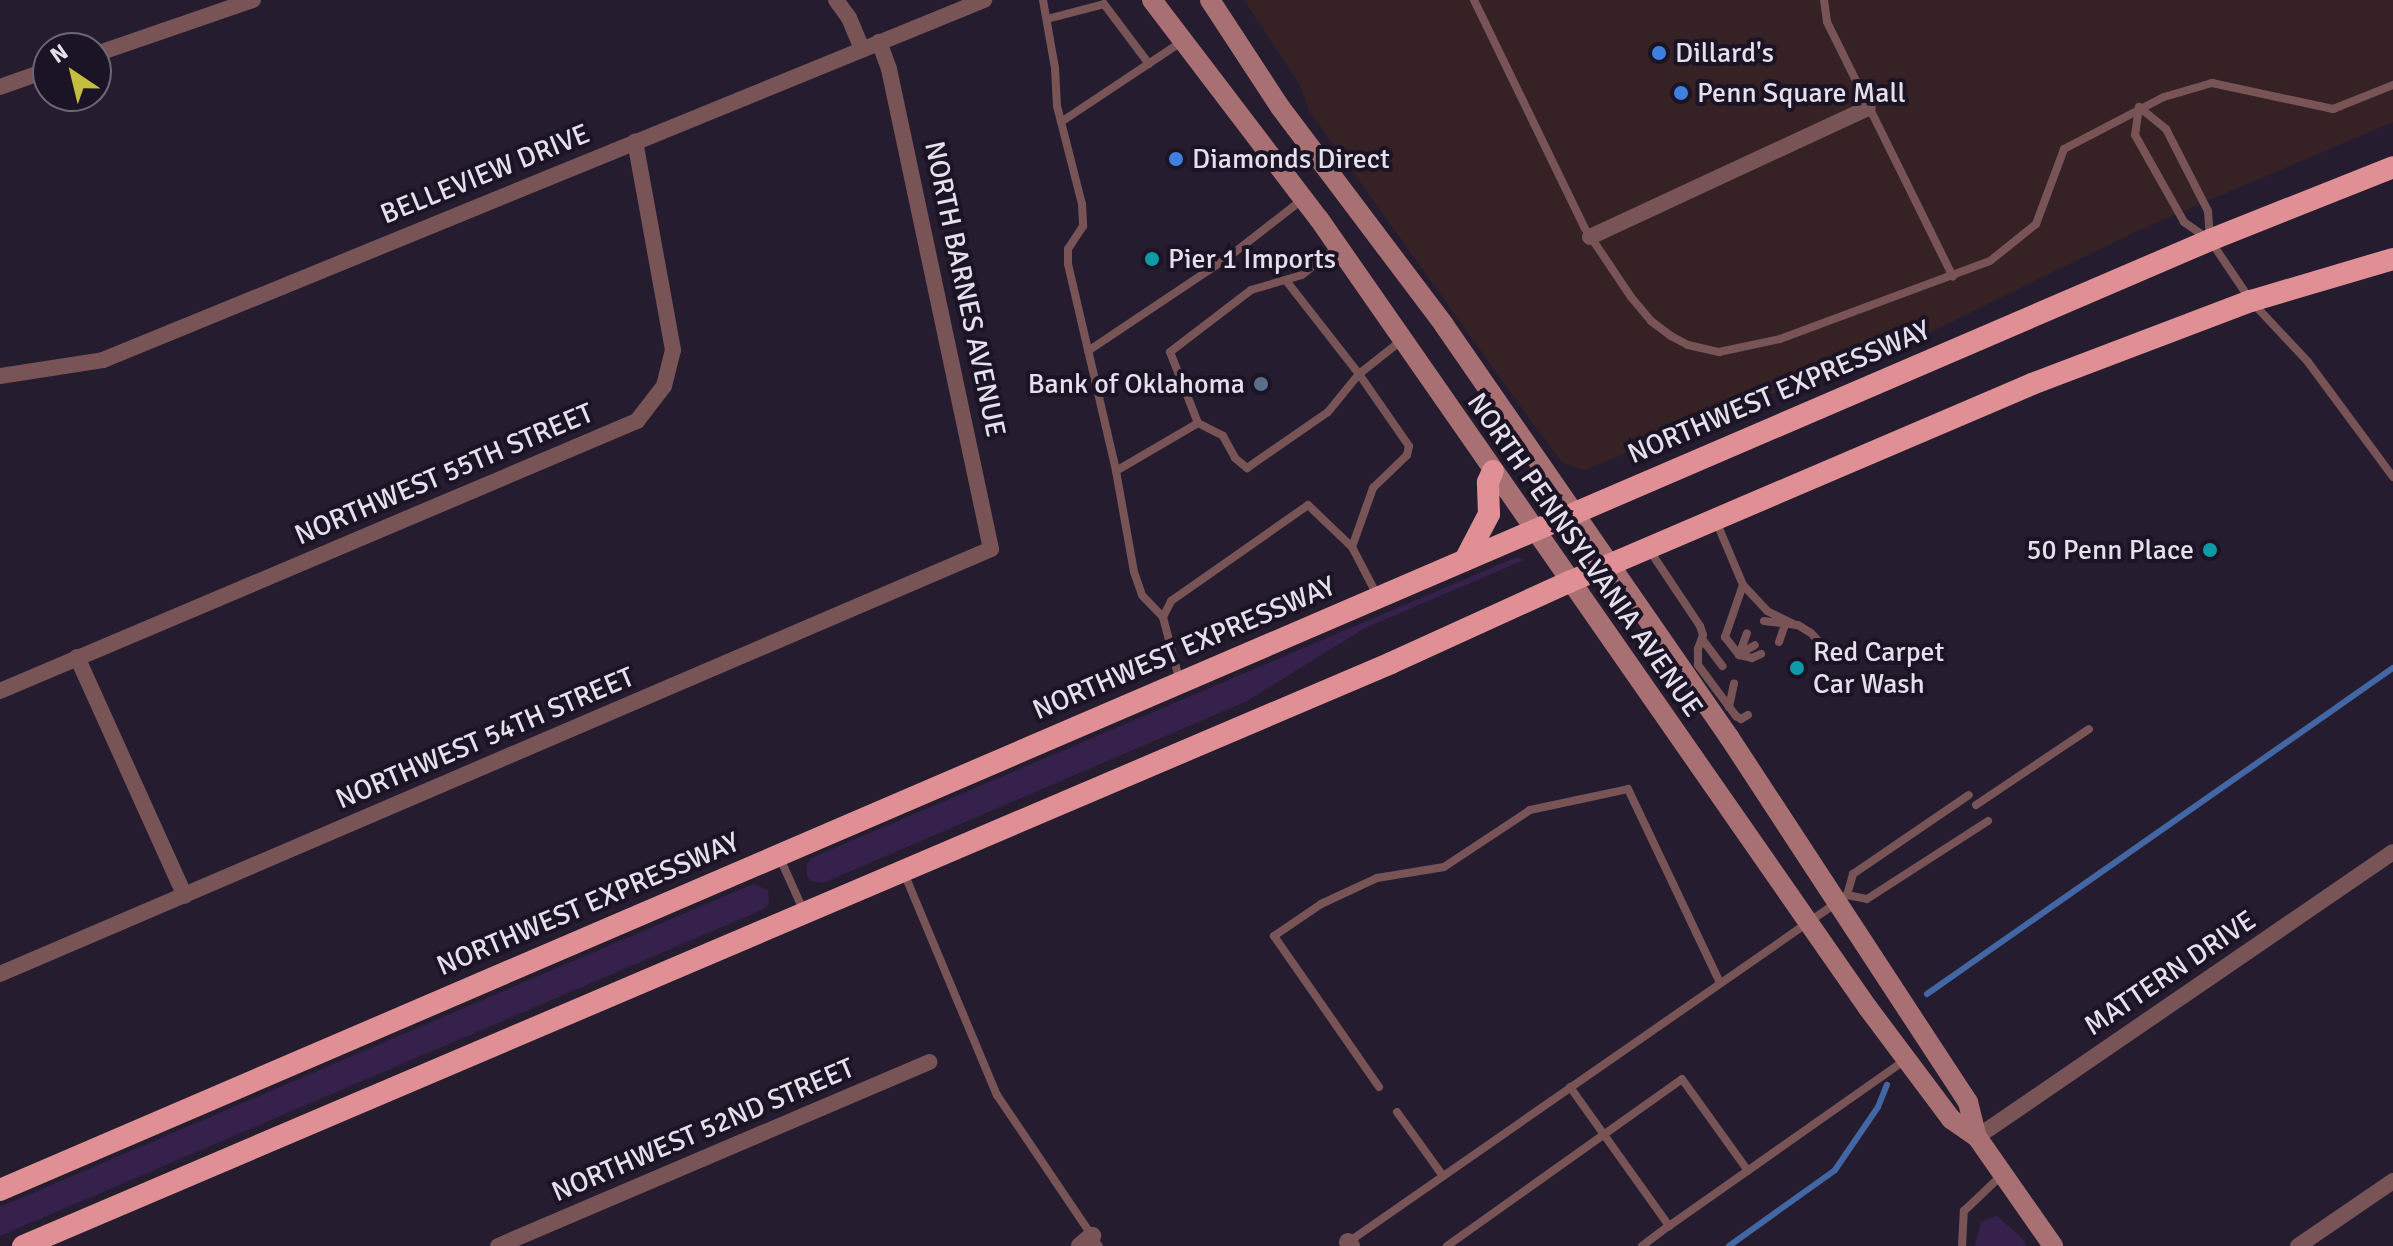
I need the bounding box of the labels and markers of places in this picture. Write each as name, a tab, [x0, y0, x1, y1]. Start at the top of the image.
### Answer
place label: Dillard's	[1675, 36, 1774, 70]
marker: Dillard's	[1650, 44, 1668, 62]
place label: Penn Square Mall	[1697, 76, 1906, 110]
marker: Penn Square Mall	[1672, 84, 1690, 102]
place label: Diamonds Direct	[1192, 142, 1390, 176]
marker: Diamonds Direct	[1167, 150, 1185, 168]
place label: Pier 1 Imports	[1168, 242, 1336, 276]
marker: Pier 1 Imports	[1143, 250, 1161, 268]
place label: Bank of Oklahoma	[1028, 367, 1245, 401]
marker: Bank of Oklahoma	[1252, 375, 1270, 393]
place label: 50 Penn Place	[2026, 533, 2194, 567]
marker: 50 Penn Place	[2201, 541, 2219, 559]
place label: Red Carpet Car Wash	[1813, 635, 1944, 701]
marker: Red Carpet Car Wash	[1788, 659, 1806, 677]

